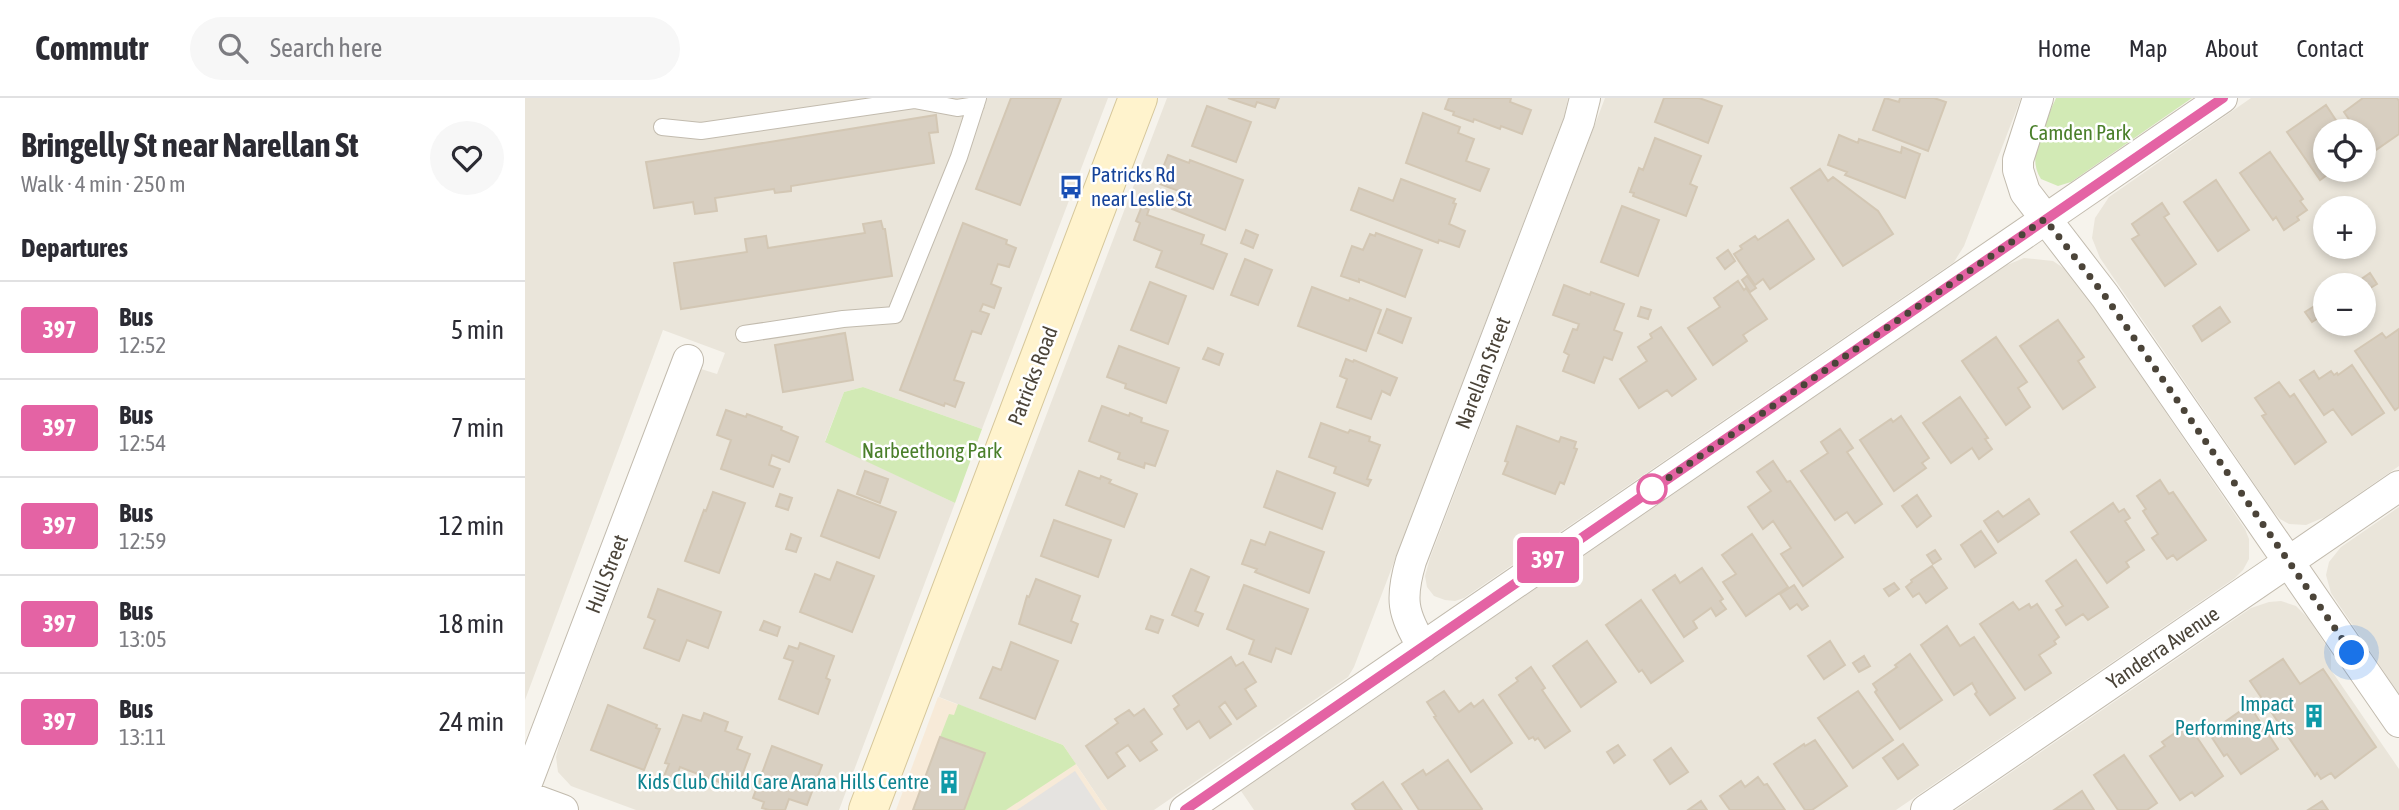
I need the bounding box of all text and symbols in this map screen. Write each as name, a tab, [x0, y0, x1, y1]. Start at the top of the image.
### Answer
search box	[190, 17, 680, 80]
text: Commutr	[35, 29, 148, 67]
icon: search	[214, 29, 252, 67]
text: Search here	[270, 33, 382, 63]
text: Home	[2037, 35, 2091, 62]
text: Map	[2129, 35, 2167, 62]
text: About	[2205, 35, 2258, 62]
text: Contact	[2296, 35, 2364, 62]
map controls	[2313, 119, 2376, 336]
button: locate	[2313, 119, 2376, 182]
park label: Camden Park	[2029, 120, 2131, 144]
button: heart	[430, 121, 504, 195]
text: Bringelly St near Narellan St	[21, 126, 359, 164]
place label: Patricks Rd near Leslie St	[1091, 162, 1192, 210]
text: Walk · 4 min · 250 m	[21, 171, 185, 197]
bus stop icon: Patricks Rd near Leslie St	[1057, 173, 1085, 201]
button: +	[2313, 196, 2376, 259]
text: Departures	[21, 233, 128, 263]
button: −	[2313, 273, 2376, 336]
text: Bus	[119, 302, 153, 332]
street label: Narellan Street	[1450, 313, 1514, 432]
text: 5 min	[451, 315, 504, 345]
text: 397	[43, 316, 76, 343]
street label: Patricks Road	[1002, 323, 1062, 429]
text: 12:52	[119, 332, 166, 358]
text: Bus	[119, 400, 153, 430]
text: 7 min	[451, 413, 504, 443]
text: 397	[43, 414, 76, 441]
text: 12:54	[119, 430, 166, 456]
park label: Narbeethong Park	[862, 438, 1002, 462]
unlabelled marker	[1637, 474, 1667, 504]
text: Bus	[119, 498, 153, 528]
text: 12 min	[439, 511, 504, 541]
text: 397	[43, 512, 76, 539]
text: 12:59	[119, 528, 166, 554]
street label: Hull Street	[580, 531, 632, 616]
line badge: 397	[1508, 537, 1588, 583]
text: 397	[1531, 546, 1565, 573]
text: Bus	[119, 596, 153, 626]
street label: Yanderra Avenue	[2102, 601, 2223, 694]
text: 18 min	[439, 609, 504, 639]
text: 397	[43, 610, 76, 637]
text: 13:05	[119, 626, 167, 652]
your location	[2334, 635, 2369, 670]
place label: Impact Performing Arts	[2175, 691, 2294, 739]
text: Bus	[119, 694, 153, 724]
building icon: Impact Performing Arts	[2300, 702, 2328, 730]
text: 24 min	[439, 707, 504, 737]
text: 397	[43, 708, 76, 735]
text: 13:11	[119, 724, 166, 750]
building icon: Kids Club Child Care Arana Hills Centre	[935, 768, 963, 796]
place label: Kids Club Child Care Arana Hills Centre	[637, 769, 929, 793]

